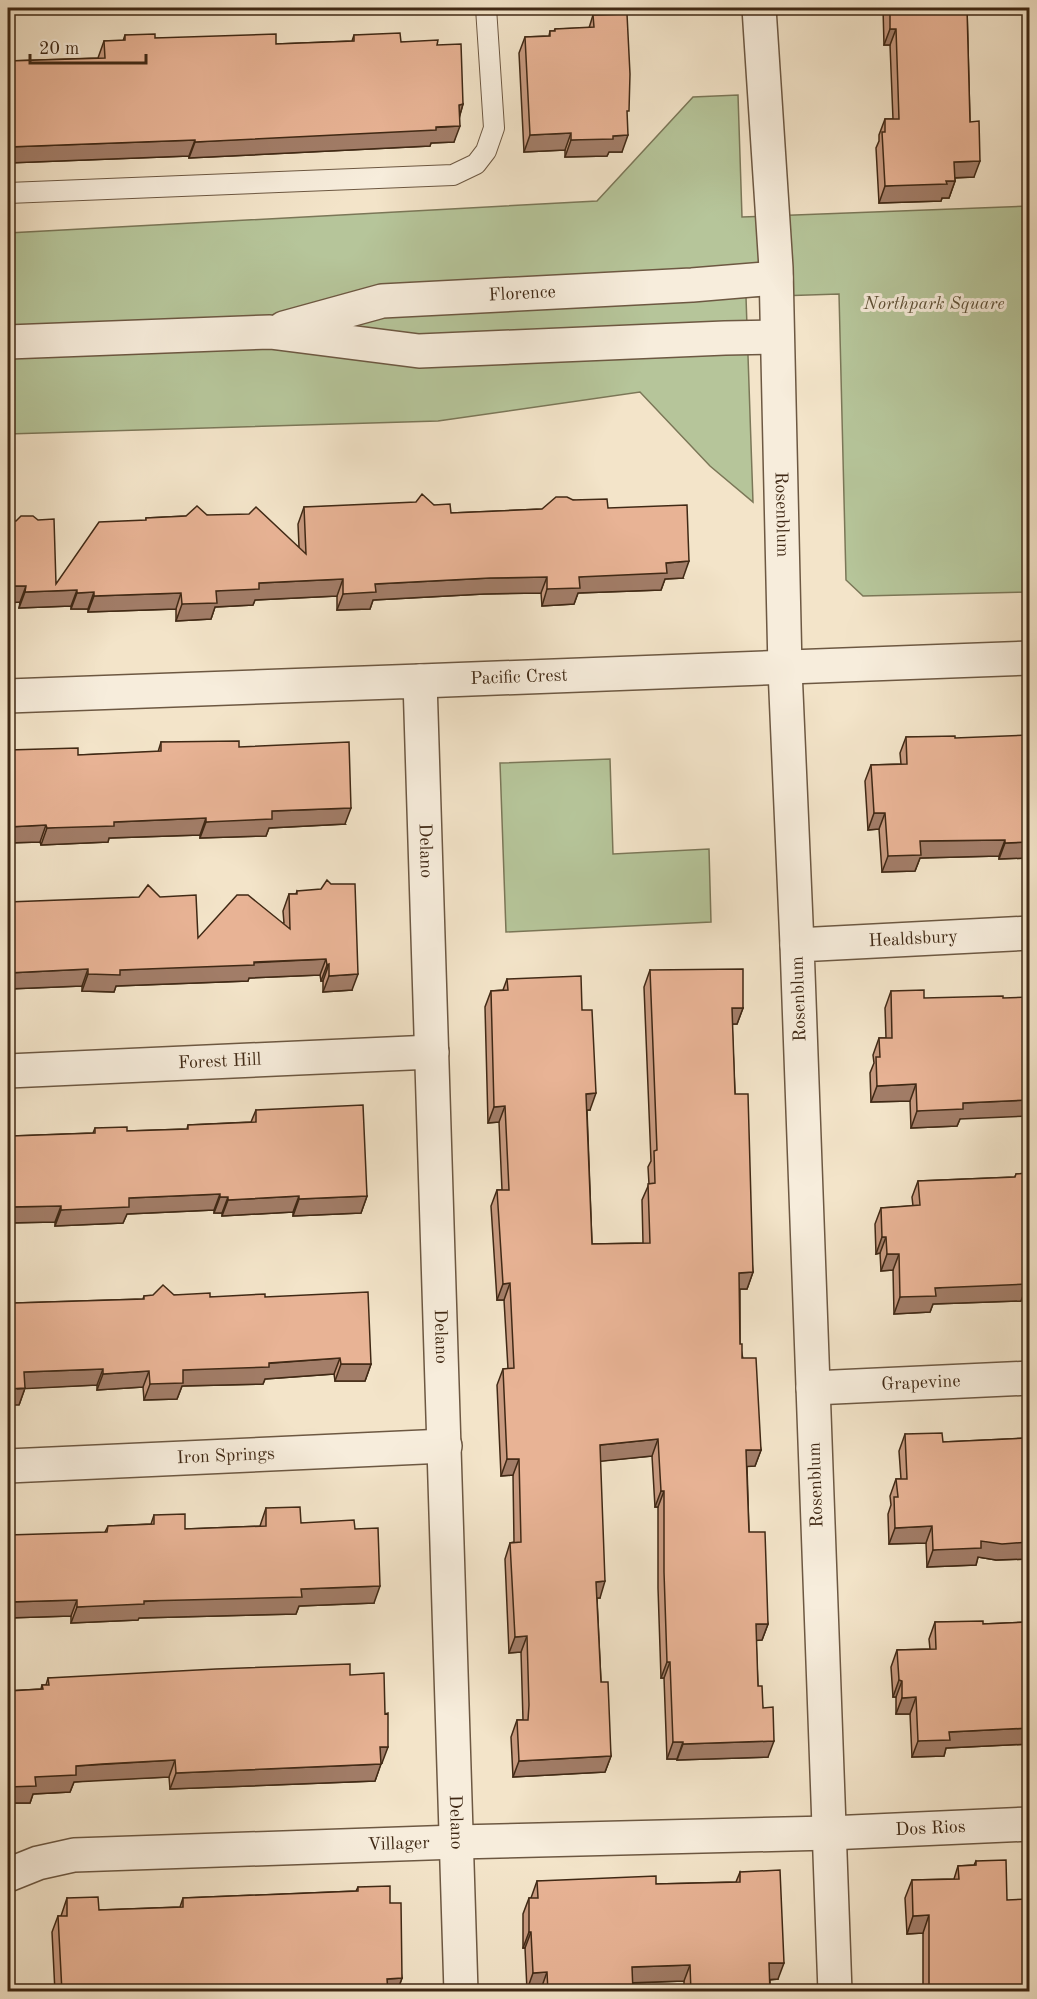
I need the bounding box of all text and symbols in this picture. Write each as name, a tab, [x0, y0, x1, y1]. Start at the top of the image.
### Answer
scale bar	[30, 27, 146, 65]
text: 20 m	[39, 40, 79, 58]
street label: Florence	[488, 283, 556, 304]
park label: Northpark Square	[862, 295, 1005, 313]
street label: Rosenblum	[772, 471, 791, 557]
street label: Pacific Crest	[470, 666, 568, 688]
street label: Delano	[415, 823, 435, 878]
street label: Healdsbury	[868, 928, 959, 950]
street label: Rosenblum	[789, 956, 809, 1042]
street label: Forest Hill	[178, 1051, 262, 1072]
street label: Delano	[431, 1309, 450, 1364]
street label: Grapevine	[881, 1372, 961, 1394]
street label: Rosenblum	[806, 1442, 826, 1528]
street label: Iron Springs	[176, 1445, 275, 1467]
street label: Delano	[446, 1795, 466, 1850]
street label: Dos Rios	[895, 1818, 966, 1839]
street label: Villager	[367, 1834, 431, 1854]

